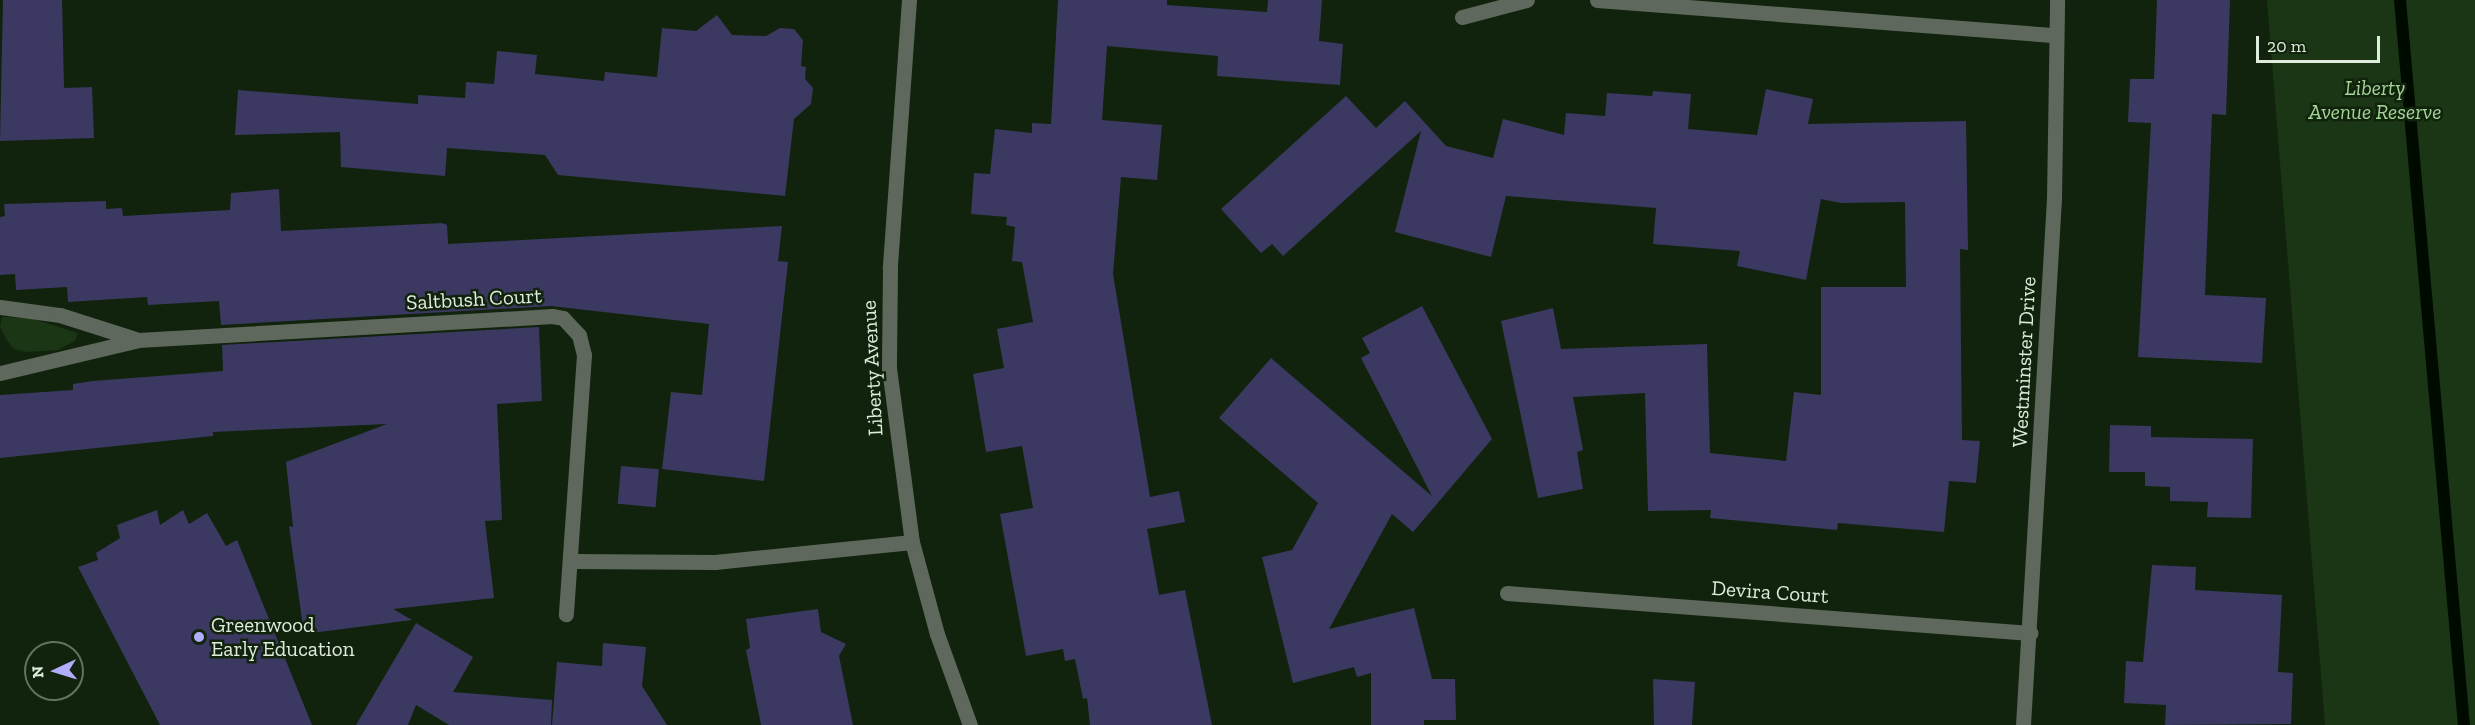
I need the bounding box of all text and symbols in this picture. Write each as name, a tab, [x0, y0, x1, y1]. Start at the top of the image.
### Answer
scale bar	[2259, 24, 2384, 62]
text: 20 m	[2267, 35, 2306, 57]
park label: Liberty Avenue Reserve	[2309, 75, 2441, 125]
street label: Westminster Drive	[2007, 276, 2041, 448]
street label: Saltbush Court	[405, 283, 543, 315]
street label: Liberty Avenue	[856, 299, 888, 437]
street label: Devira Court	[1711, 575, 1829, 609]
place label: Greenwood Early Education	[211, 612, 355, 662]
marker: Greenwood Early Education	[192, 630, 206, 644]
north arrow	[24, 641, 84, 701]
text: N	[28, 665, 47, 679]

